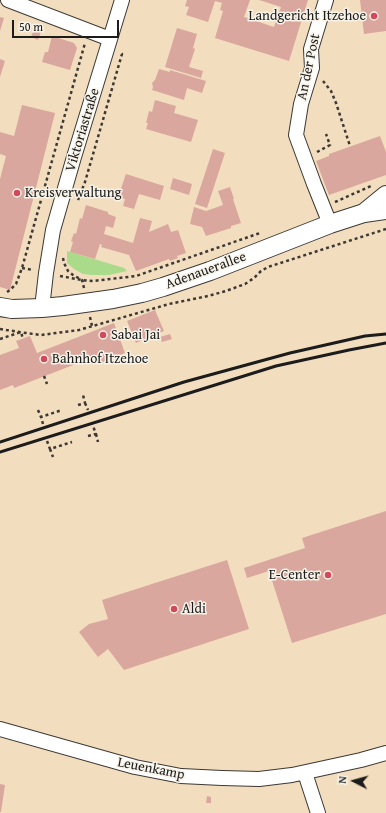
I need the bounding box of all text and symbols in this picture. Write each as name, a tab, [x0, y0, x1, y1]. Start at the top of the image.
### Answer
place label: Landgericht Itzehoe	[249, 8, 366, 24]
marker: Landgericht Itzehoe	[369, 11, 379, 21]
scale bar	[14, 12, 121, 38]
text: 50 m	[19, 18, 43, 35]
street label: An der Post	[294, 32, 324, 102]
street label: Viktoriastraße	[62, 86, 104, 174]
place label: Kreisverwaltung	[25, 185, 121, 201]
marker: Kreisverwaltung	[12, 188, 22, 198]
street label: Adenauerallee	[163, 249, 249, 293]
place label: Sabai Jai	[111, 327, 160, 343]
marker: Sabai Jai	[98, 330, 108, 340]
place label: Bahnhof Itzehoe	[52, 351, 148, 367]
marker: Bahnhof Itzehoe	[39, 354, 49, 364]
place label: E-Center	[269, 567, 320, 583]
marker: E-Center	[323, 570, 333, 580]
place label: Aldi	[182, 601, 206, 617]
marker: Aldi	[169, 604, 179, 614]
street label: Leuenkamp	[116, 754, 186, 784]
north arrow	[334, 761, 374, 801]
text: N	[334, 775, 350, 784]

